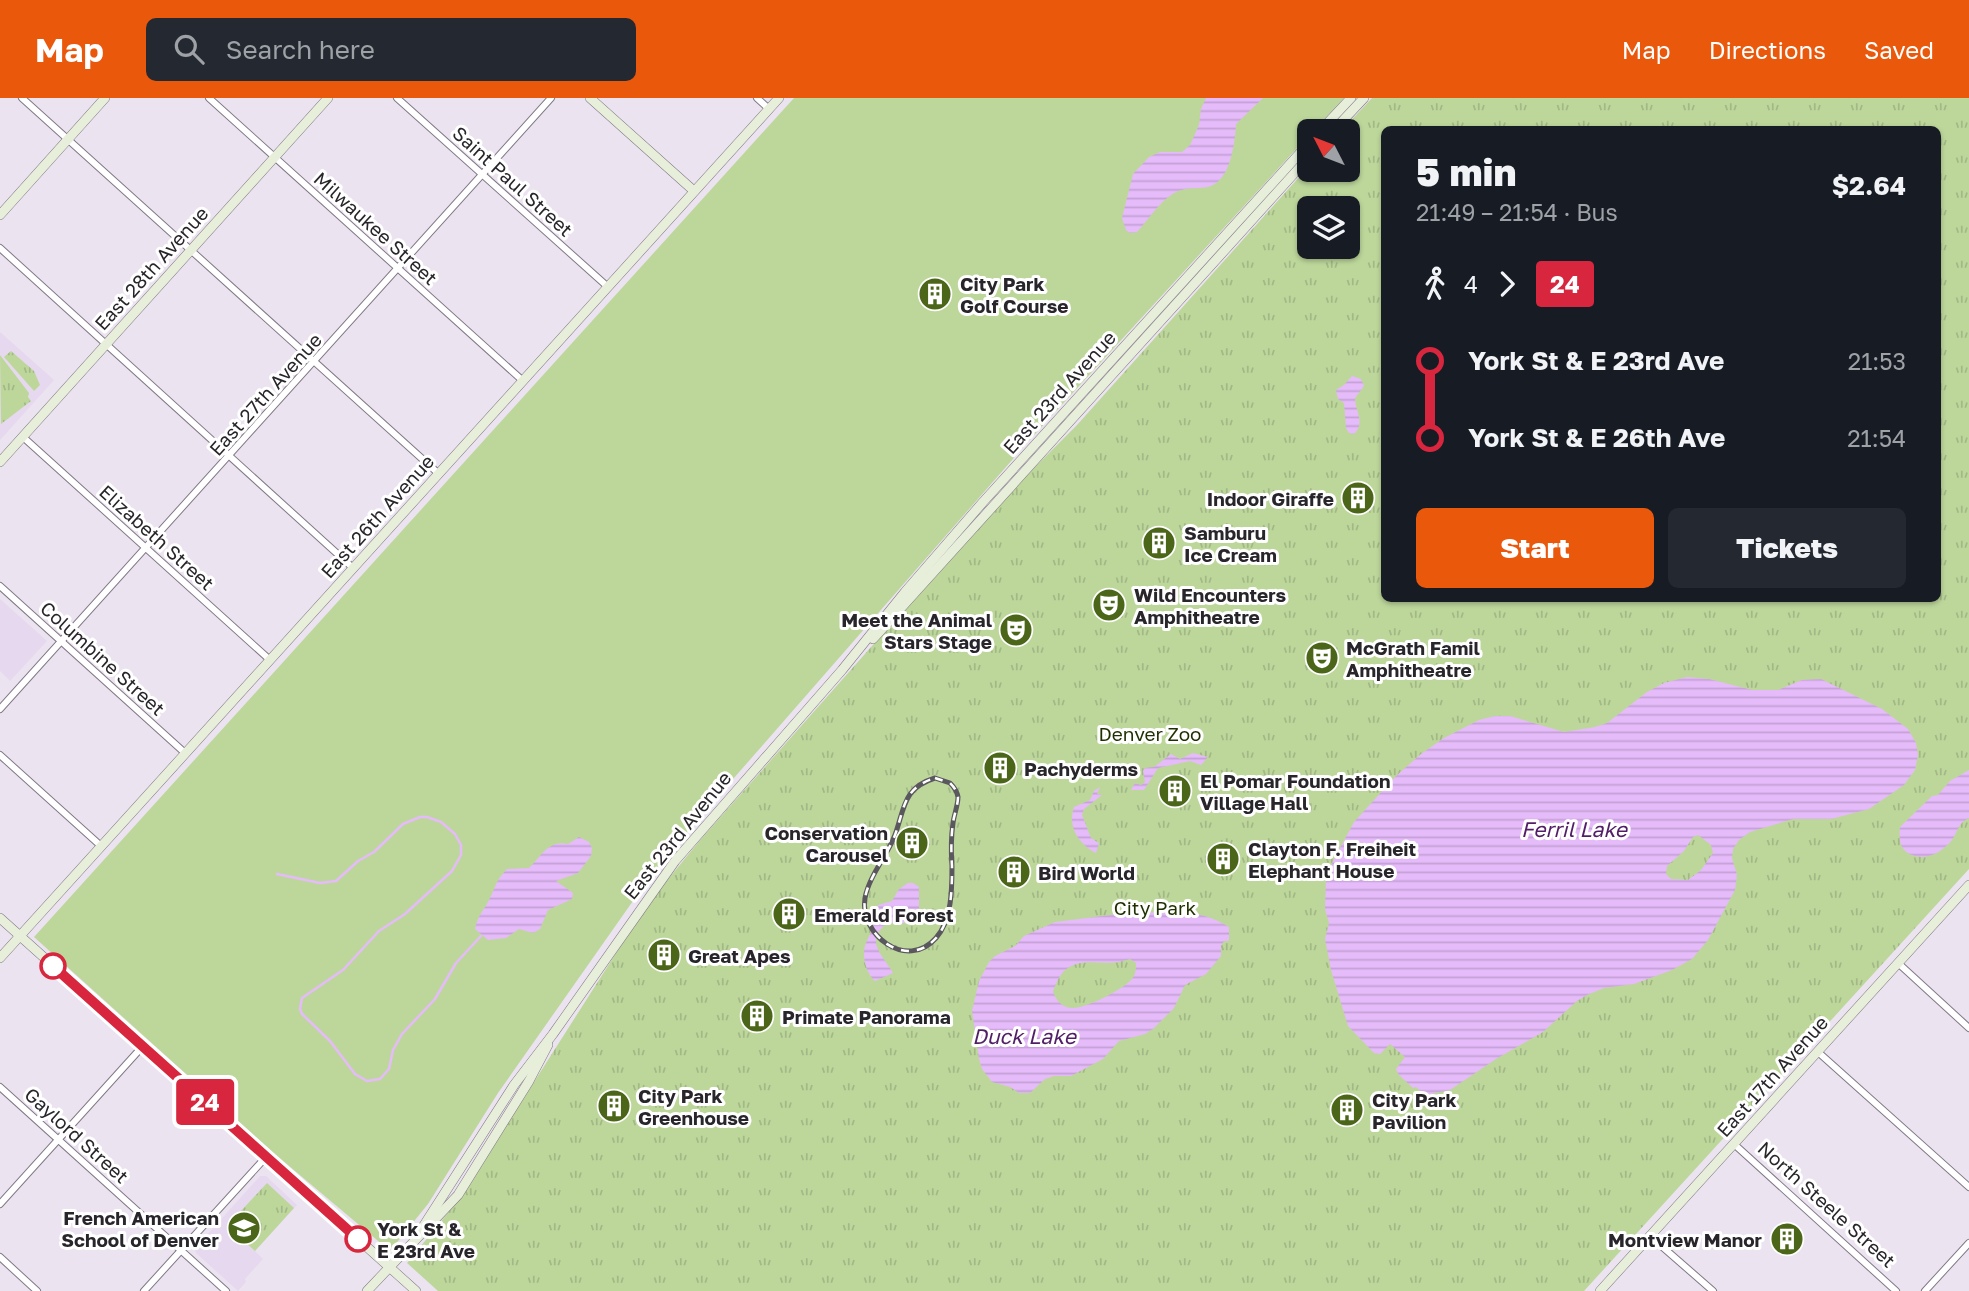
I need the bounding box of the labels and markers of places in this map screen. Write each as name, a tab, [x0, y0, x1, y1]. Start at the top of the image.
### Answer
place label: City Park Golf Course	[960, 272, 1069, 317]
building icon: City Park Golf Course	[916, 275, 954, 313]
building icon: Indoor Giraffe	[1339, 479, 1377, 517]
place label: Indoor Giraffe	[1207, 487, 1334, 510]
place label: Samburu Ice Cream	[1184, 521, 1277, 566]
building icon: Samburu Ice Cream	[1140, 524, 1178, 562]
place label: Wild Encounters Amphitheatre	[1134, 583, 1287, 628]
theatre icon: Wild Encounters Amphitheatre	[1090, 586, 1128, 624]
place label: Meet the Animal Stars Stage	[841, 608, 992, 653]
theatre icon: Meet the Animal Stars Stage	[997, 611, 1035, 649]
place label: McGrath Famil Amphitheatre	[1346, 636, 1480, 681]
theatre icon: McGrath Famil Amphitheatre	[1303, 639, 1341, 677]
building icon: Pachyderms	[981, 749, 1019, 787]
place label: Pachyderms	[1024, 757, 1139, 780]
place label: El Pomar Foundation Village Hall	[1200, 769, 1390, 814]
building icon: El Pomar Foundation Village Hall	[1156, 772, 1194, 810]
place label: Conservation Carousel	[764, 821, 888, 866]
building icon: Conservation Carousel	[893, 824, 931, 862]
place label: Clayton F. Freiheit Elephant House	[1248, 837, 1417, 882]
building icon: Clayton F. Freiheit Elephant House	[1204, 840, 1242, 878]
building icon: Bird World	[995, 853, 1033, 891]
place label: Bird World	[1038, 861, 1135, 884]
building icon: Emerald Forest	[770, 895, 808, 933]
place label: Emerald Forest	[814, 903, 954, 926]
building icon: Great Apes	[645, 936, 683, 974]
place label: Great Apes	[688, 944, 791, 967]
unlabelled marker	[40, 953, 66, 979]
building icon: Primate Panorama	[738, 997, 776, 1035]
place label: Primate Panorama	[782, 1005, 951, 1028]
place label: City Park Greenhouse	[638, 1084, 749, 1129]
building icon: City Park Greenhouse	[595, 1087, 633, 1125]
place label: City Park Pavilion	[1372, 1088, 1457, 1133]
building icon: City Park Pavilion	[1328, 1091, 1366, 1129]
place label: French American School of Denver	[61, 1206, 220, 1251]
school or university icon: French American School of Denver	[225, 1209, 263, 1247]
place label: York St & E 23rd Ave	[377, 1217, 475, 1262]
building icon: Montview Manor	[1768, 1220, 1806, 1258]
marker: York St & E 23rd Ave	[345, 1226, 371, 1252]
place label: Montview Manor	[1608, 1228, 1763, 1251]

